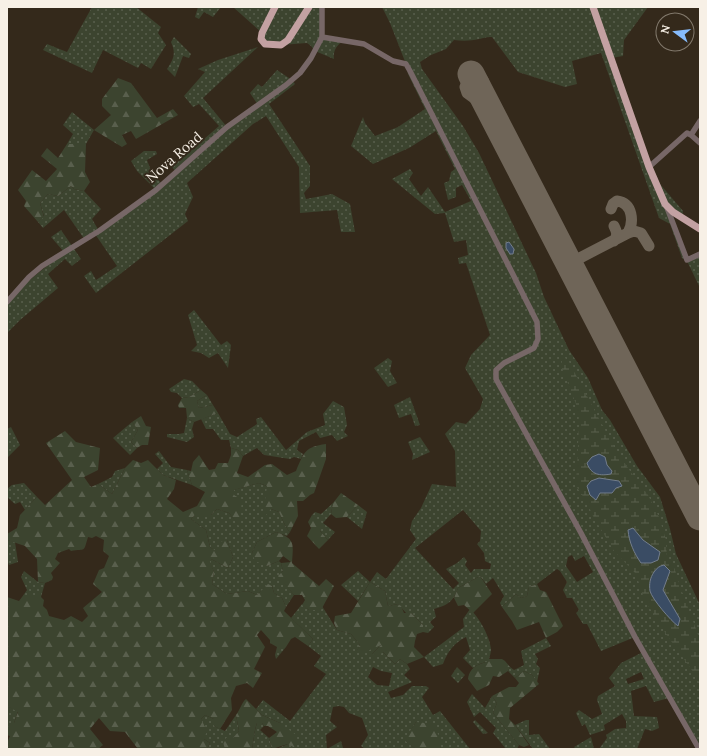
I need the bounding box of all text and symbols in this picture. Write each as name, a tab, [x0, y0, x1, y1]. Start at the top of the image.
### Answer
north arrow	[655, 12, 695, 52]
text: N	[657, 23, 673, 35]
street label: Nova Road	[142, 128, 206, 186]

